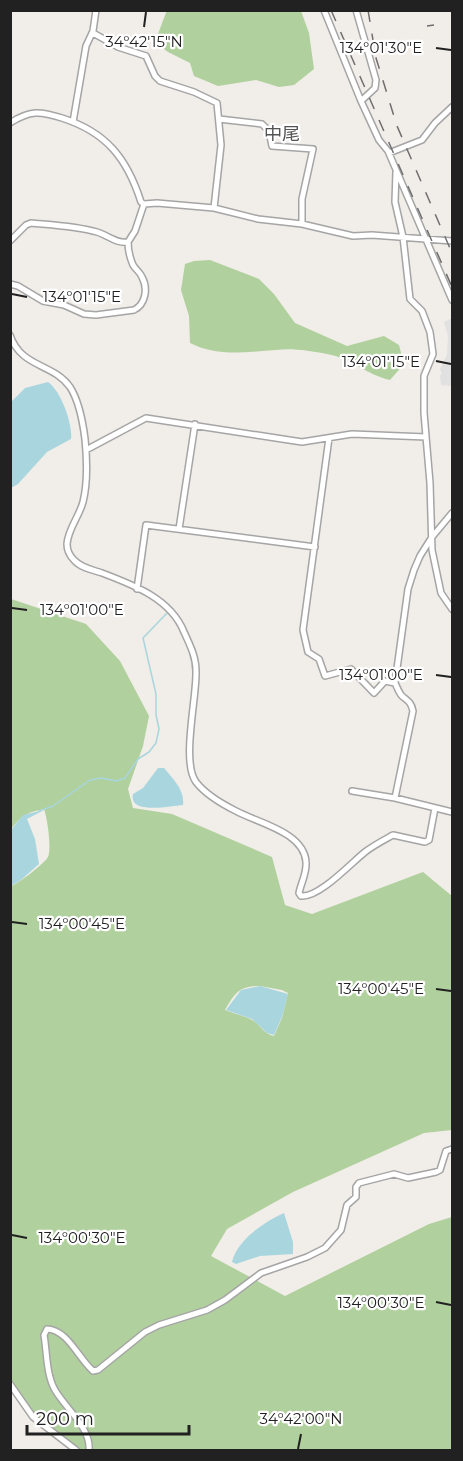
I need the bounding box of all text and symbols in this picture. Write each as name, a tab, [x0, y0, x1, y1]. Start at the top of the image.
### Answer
text: 34°42'15"N	[105, 32, 183, 51]
text: 134°01'30"E	[340, 38, 422, 57]
district label: 中尾	[264, 123, 300, 145]
text: 134°01'15"E	[43, 287, 121, 306]
text: 134°01'15"E	[342, 352, 420, 371]
text: 134°01'00"E	[40, 600, 124, 619]
text: 134°01'00"E	[339, 665, 423, 684]
text: 134°00'45"E	[39, 914, 125, 933]
text: 134°00'45"E	[338, 979, 424, 998]
text: 134°00'30"E	[38, 1228, 126, 1247]
text: 134°00'30"E	[337, 1293, 425, 1312]
scale bar	[27, 1398, 189, 1436]
text: 200 m	[36, 1408, 94, 1430]
text: 34°42'00"N	[260, 1409, 342, 1428]

